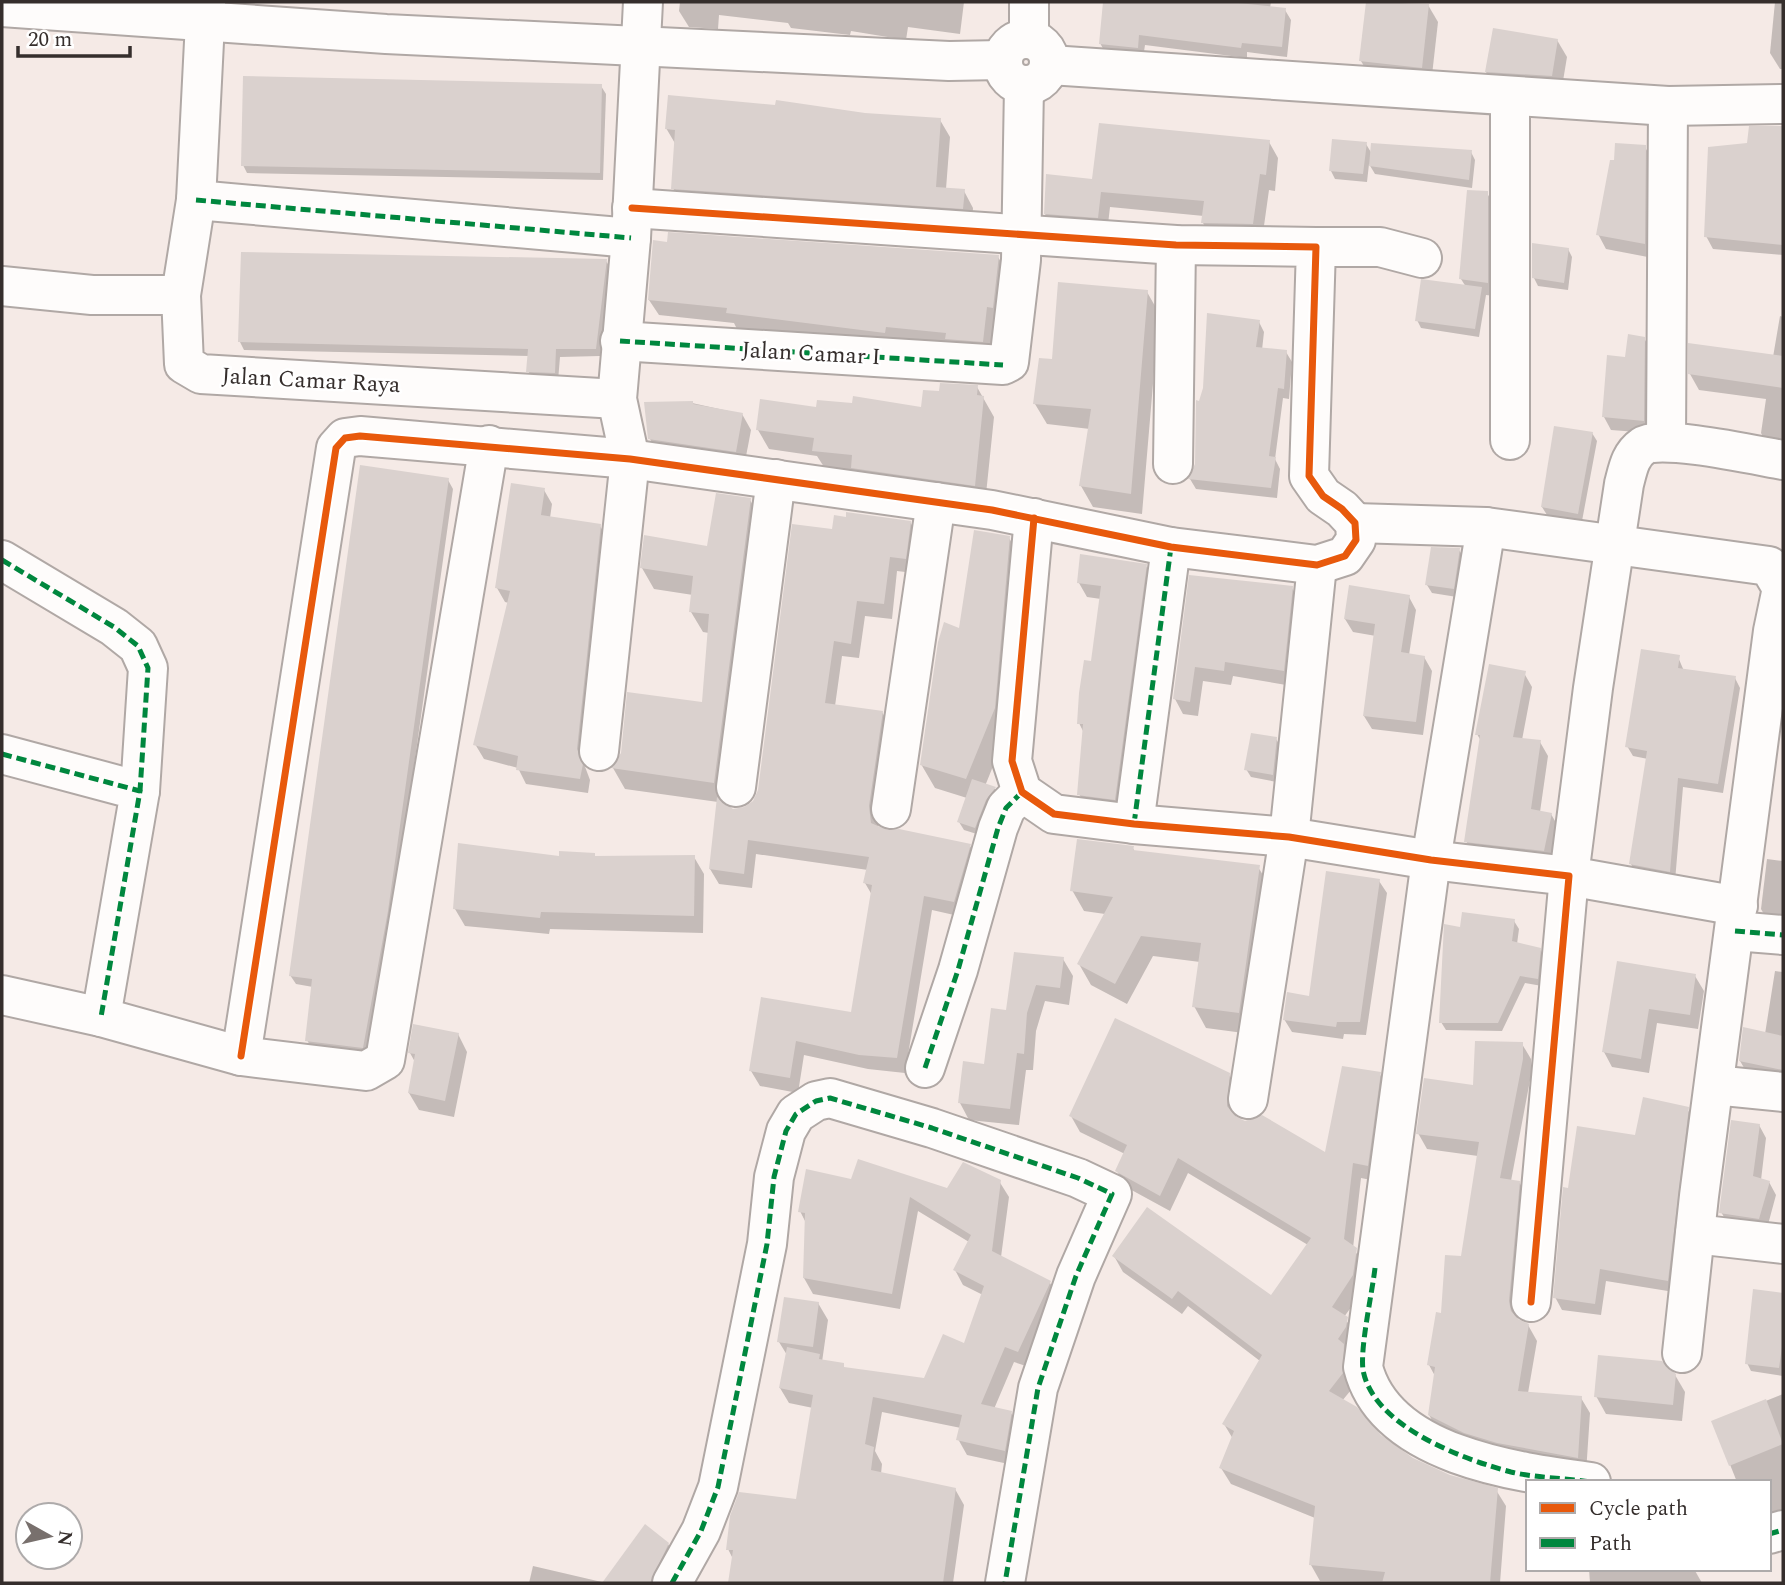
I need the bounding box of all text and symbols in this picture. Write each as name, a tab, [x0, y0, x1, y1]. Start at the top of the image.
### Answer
scale bar	[18, 14, 130, 58]
text: 20 m	[28, 24, 72, 56]
street label: Jalan Camar I	[741, 333, 881, 375]
street label: Jalan Camar Raya	[221, 359, 401, 403]
legend	[1526, 1480, 1771, 1571]
text: Cycle path	[1589, 1493, 1688, 1525]
north arrow	[14, 1501, 84, 1571]
text: N	[49, 1528, 80, 1548]
text: Path	[1589, 1528, 1632, 1560]

